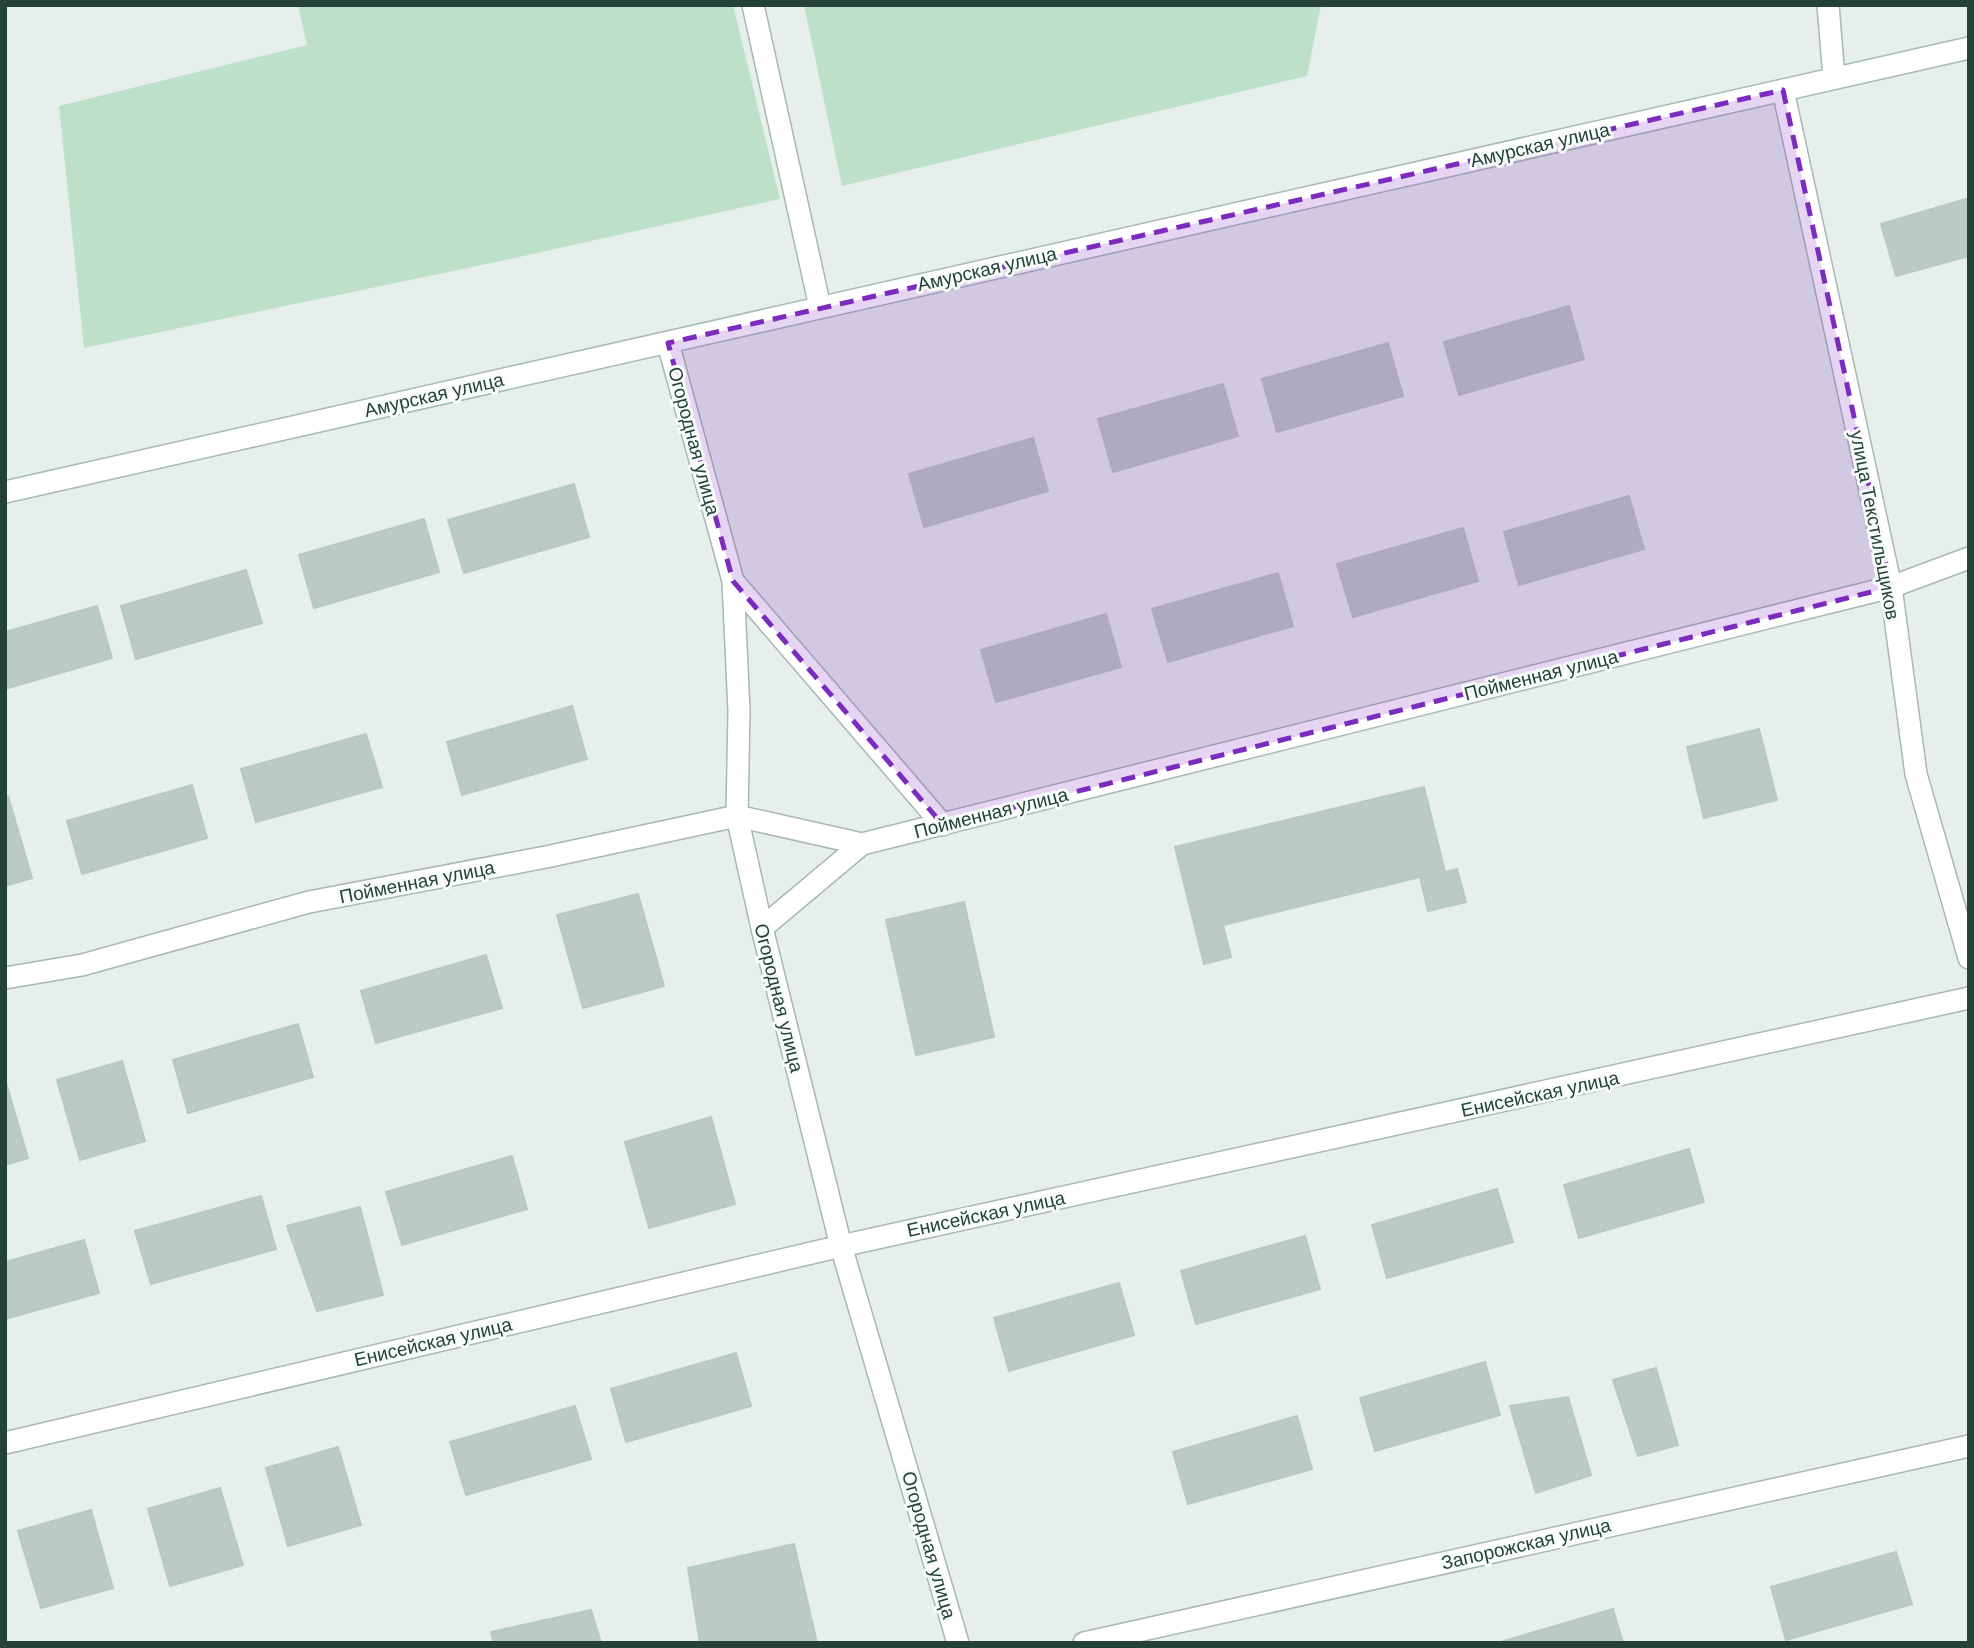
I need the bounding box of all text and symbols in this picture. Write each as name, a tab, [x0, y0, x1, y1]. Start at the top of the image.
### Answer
street label: Амурская улица	[1468, 119, 1612, 171]
street label: Амурская улица	[915, 243, 1059, 295]
street label: Огородная улица	[664, 365, 724, 518]
street label: Амурская улица	[362, 369, 506, 421]
street label: улица Текстильщиков	[1846, 429, 1904, 621]
street label: Пойменная улица	[1462, 646, 1621, 704]
street label: Пойменная улица	[912, 784, 1071, 842]
street label: Пойменная улица	[338, 857, 497, 907]
street label: Огородная улица	[750, 921, 808, 1075]
street label: Енисейская улица	[1459, 1067, 1621, 1121]
street label: Енисейская улица	[905, 1187, 1067, 1241]
street label: Енисейская улица	[352, 1314, 514, 1370]
street label: Огородная улица	[898, 1469, 960, 1622]
street label: Запорожская улица	[1439, 1514, 1613, 1574]

